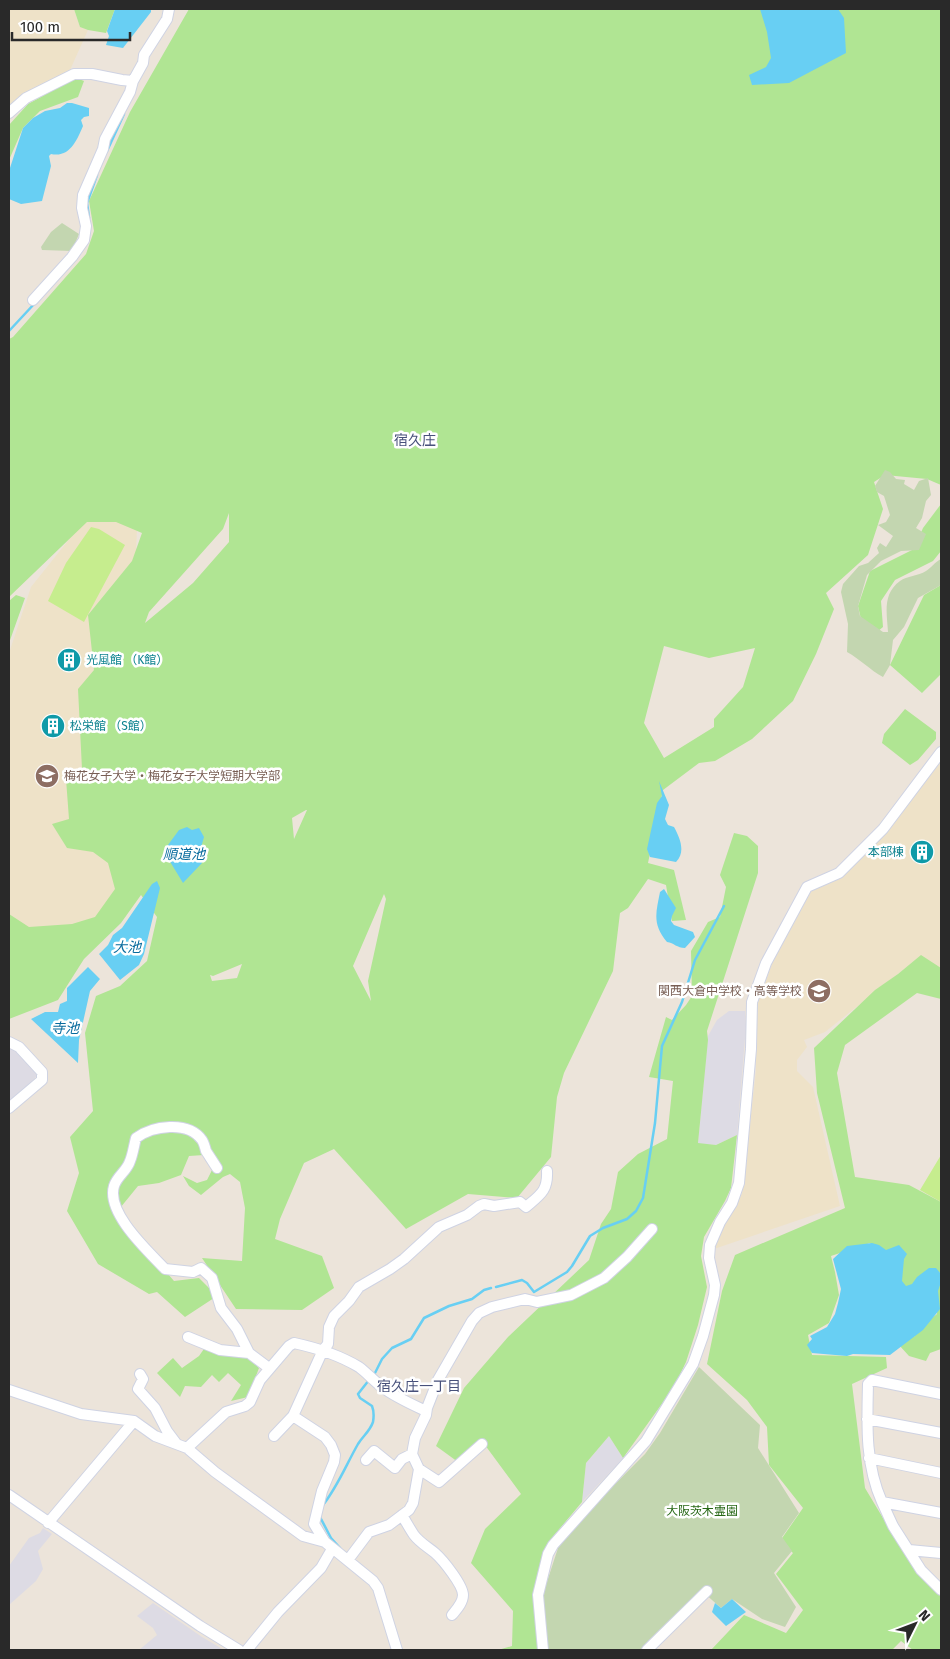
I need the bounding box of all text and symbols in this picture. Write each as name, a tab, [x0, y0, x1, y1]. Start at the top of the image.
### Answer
scale bar	[12, 10, 130, 42]
text: 100 m	[20, 18, 60, 36]
district label: 宿久庄	[394, 432, 436, 449]
building icon: 光風館 （K館）	[56, 647, 82, 673]
place label: 光風館 （K館）	[86, 653, 168, 667]
building icon: 松栄館 （S館）	[40, 713, 66, 739]
place label: 松栄館 （S館）	[70, 719, 152, 733]
school or university icon: 梅花女子大学・梅花女子大学短期大学部	[34, 763, 60, 789]
place label: 梅花女子大学・梅花女子大学短期大学部	[64, 769, 280, 783]
building icon: 本部棟	[909, 839, 935, 865]
place label: 本部棟	[868, 845, 904, 859]
water label: 順道池	[163, 846, 207, 863]
water label: 大池	[113, 939, 143, 956]
school or university icon: 関西大倉中学校・高等学校	[806, 978, 832, 1004]
place label: 関西大倉中学校・高等学校	[658, 984, 802, 998]
water label: 寺池	[51, 1020, 81, 1037]
district label: 宿久庄一丁目	[377, 1378, 461, 1395]
park label: 大阪茨木霊園	[666, 1504, 738, 1518]
north arrow	[890, 1599, 940, 1649]
text: N	[915, 1606, 934, 1625]

